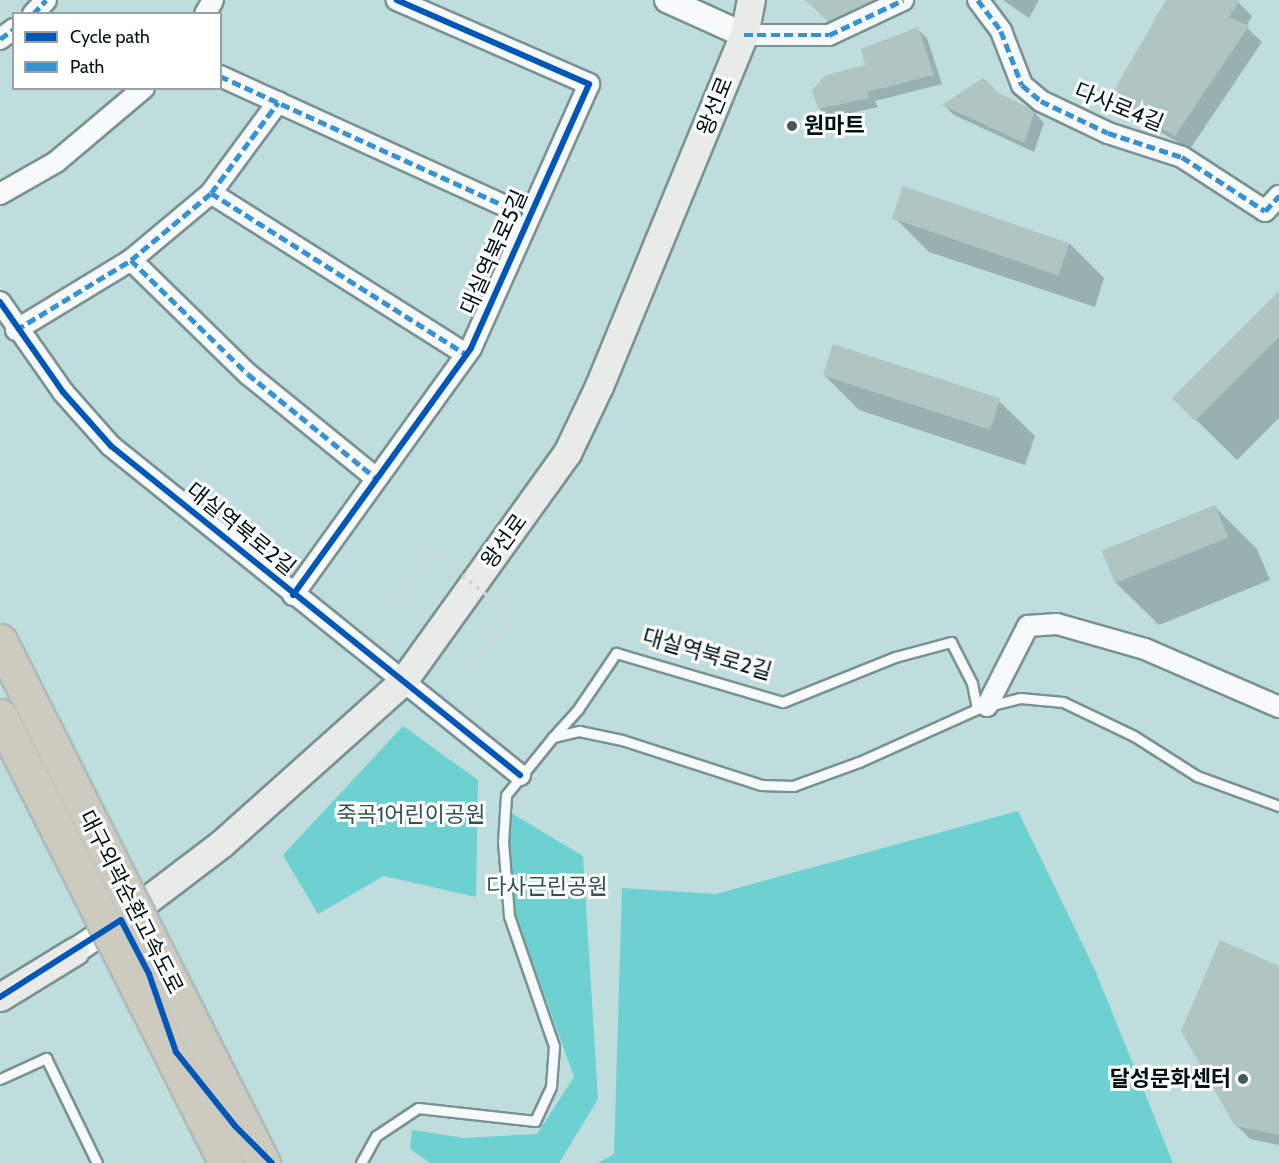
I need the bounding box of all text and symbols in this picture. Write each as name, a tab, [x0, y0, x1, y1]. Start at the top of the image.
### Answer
legend	[12, 12, 222, 90]
text: Cycle path	[70, 26, 150, 48]
text: Path	[70, 56, 104, 78]
street label: 왕선로	[691, 73, 739, 139]
street label: 다사로4길	[1071, 77, 1167, 137]
place label: 원마트	[804, 113, 865, 139]
marker: 원마트	[785, 119, 799, 133]
street label: 대실역북로5길	[455, 186, 533, 318]
street label: 대실역북로2길	[181, 477, 301, 581]
street label: 왕선로	[475, 509, 533, 573]
street label: 대실역북로2길	[639, 623, 775, 685]
park label: 죽곡1어린이공원	[337, 802, 485, 828]
street label: 대구외곽순환고속도로	[73, 806, 189, 998]
park label: 다사근린공원	[486, 874, 608, 900]
place label: 달성문화센터	[1110, 1066, 1231, 1092]
marker: 달성문화센터	[1236, 1072, 1250, 1086]

